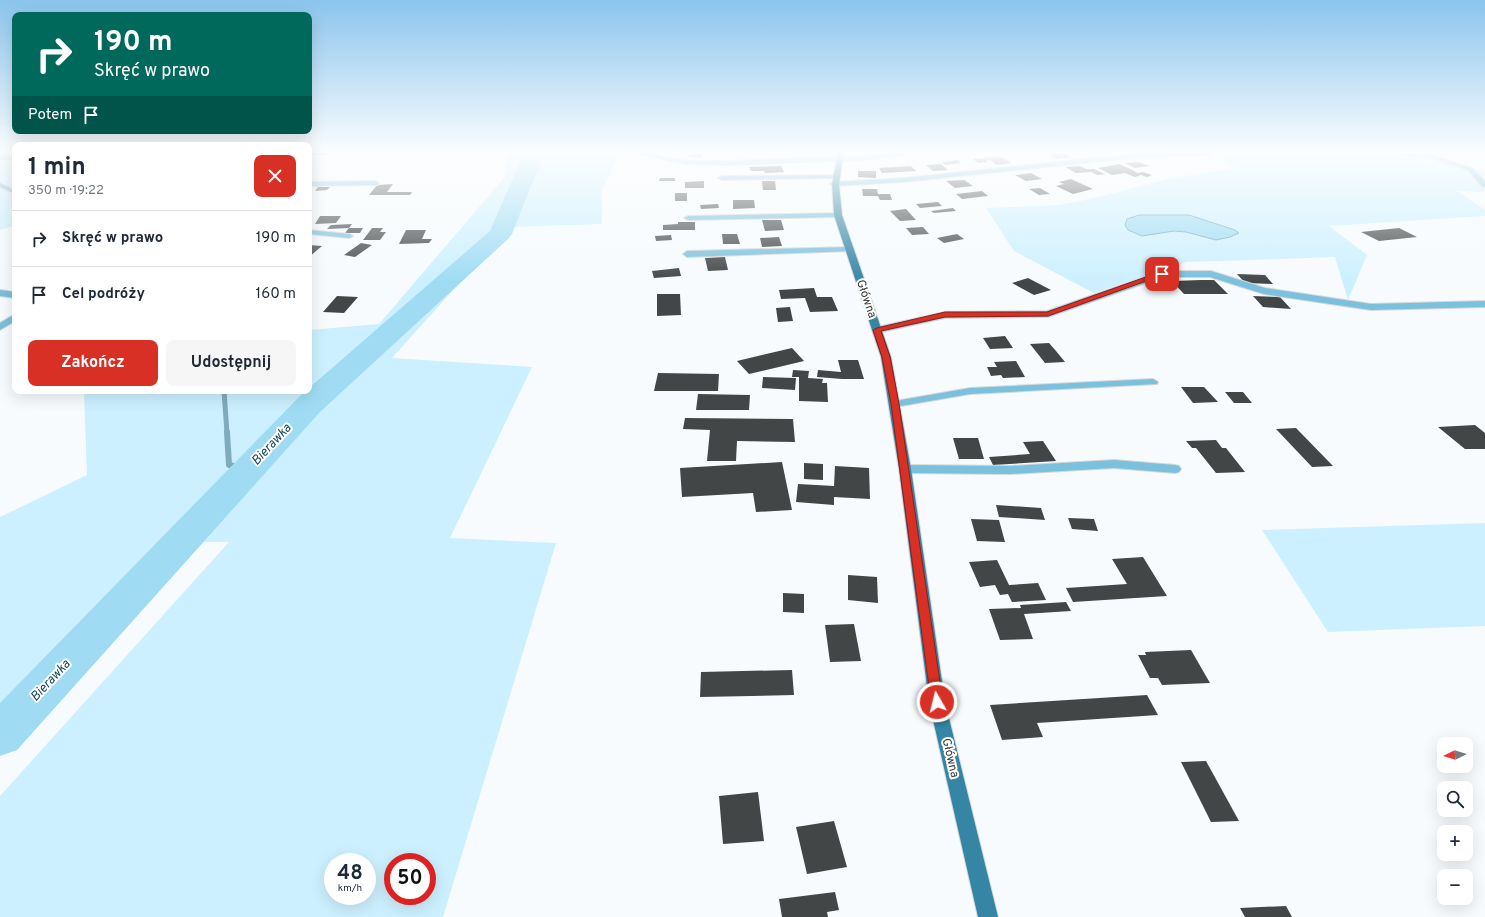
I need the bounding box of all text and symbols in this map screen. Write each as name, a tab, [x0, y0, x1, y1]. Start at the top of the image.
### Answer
text: 190 m	[94, 25, 172, 61]
icon: right	[28, 28, 80, 80]
text: Skręć w prawo	[94, 60, 210, 83]
icon: arrive	[80, 104, 102, 126]
text: Potem	[28, 106, 72, 125]
text: 1 min	[28, 153, 86, 183]
button: close	[254, 155, 296, 197]
text: 350 m · 19:22	[28, 183, 104, 199]
icon: right	[28, 228, 50, 250]
text: Skręć w prawo	[62, 229, 163, 248]
text: 190 m	[256, 229, 296, 248]
pin	[1145, 257, 1179, 291]
icon: arrive	[1151, 263, 1173, 285]
street label: Główna	[852, 278, 880, 320]
icon: arrive	[28, 284, 50, 306]
text: Cel podróży	[62, 285, 145, 304]
text: 160 m	[256, 285, 296, 304]
button: Zakończ	[28, 340, 158, 386]
button: Udostępnij	[166, 340, 296, 386]
water label: Bierawka	[249, 421, 296, 469]
water label: Bierawka	[28, 657, 75, 705]
position arrow	[916, 681, 958, 723]
street label: Główna	[938, 737, 962, 779]
north arrow	[1437, 737, 1473, 773]
map controls	[1437, 737, 1473, 905]
button: search	[1437, 781, 1473, 817]
button: +	[1437, 825, 1473, 861]
speed limit sign: 50	[384, 853, 436, 905]
text: 48	[337, 861, 363, 887]
button: −	[1437, 869, 1473, 905]
text: km/h	[338, 882, 362, 895]

